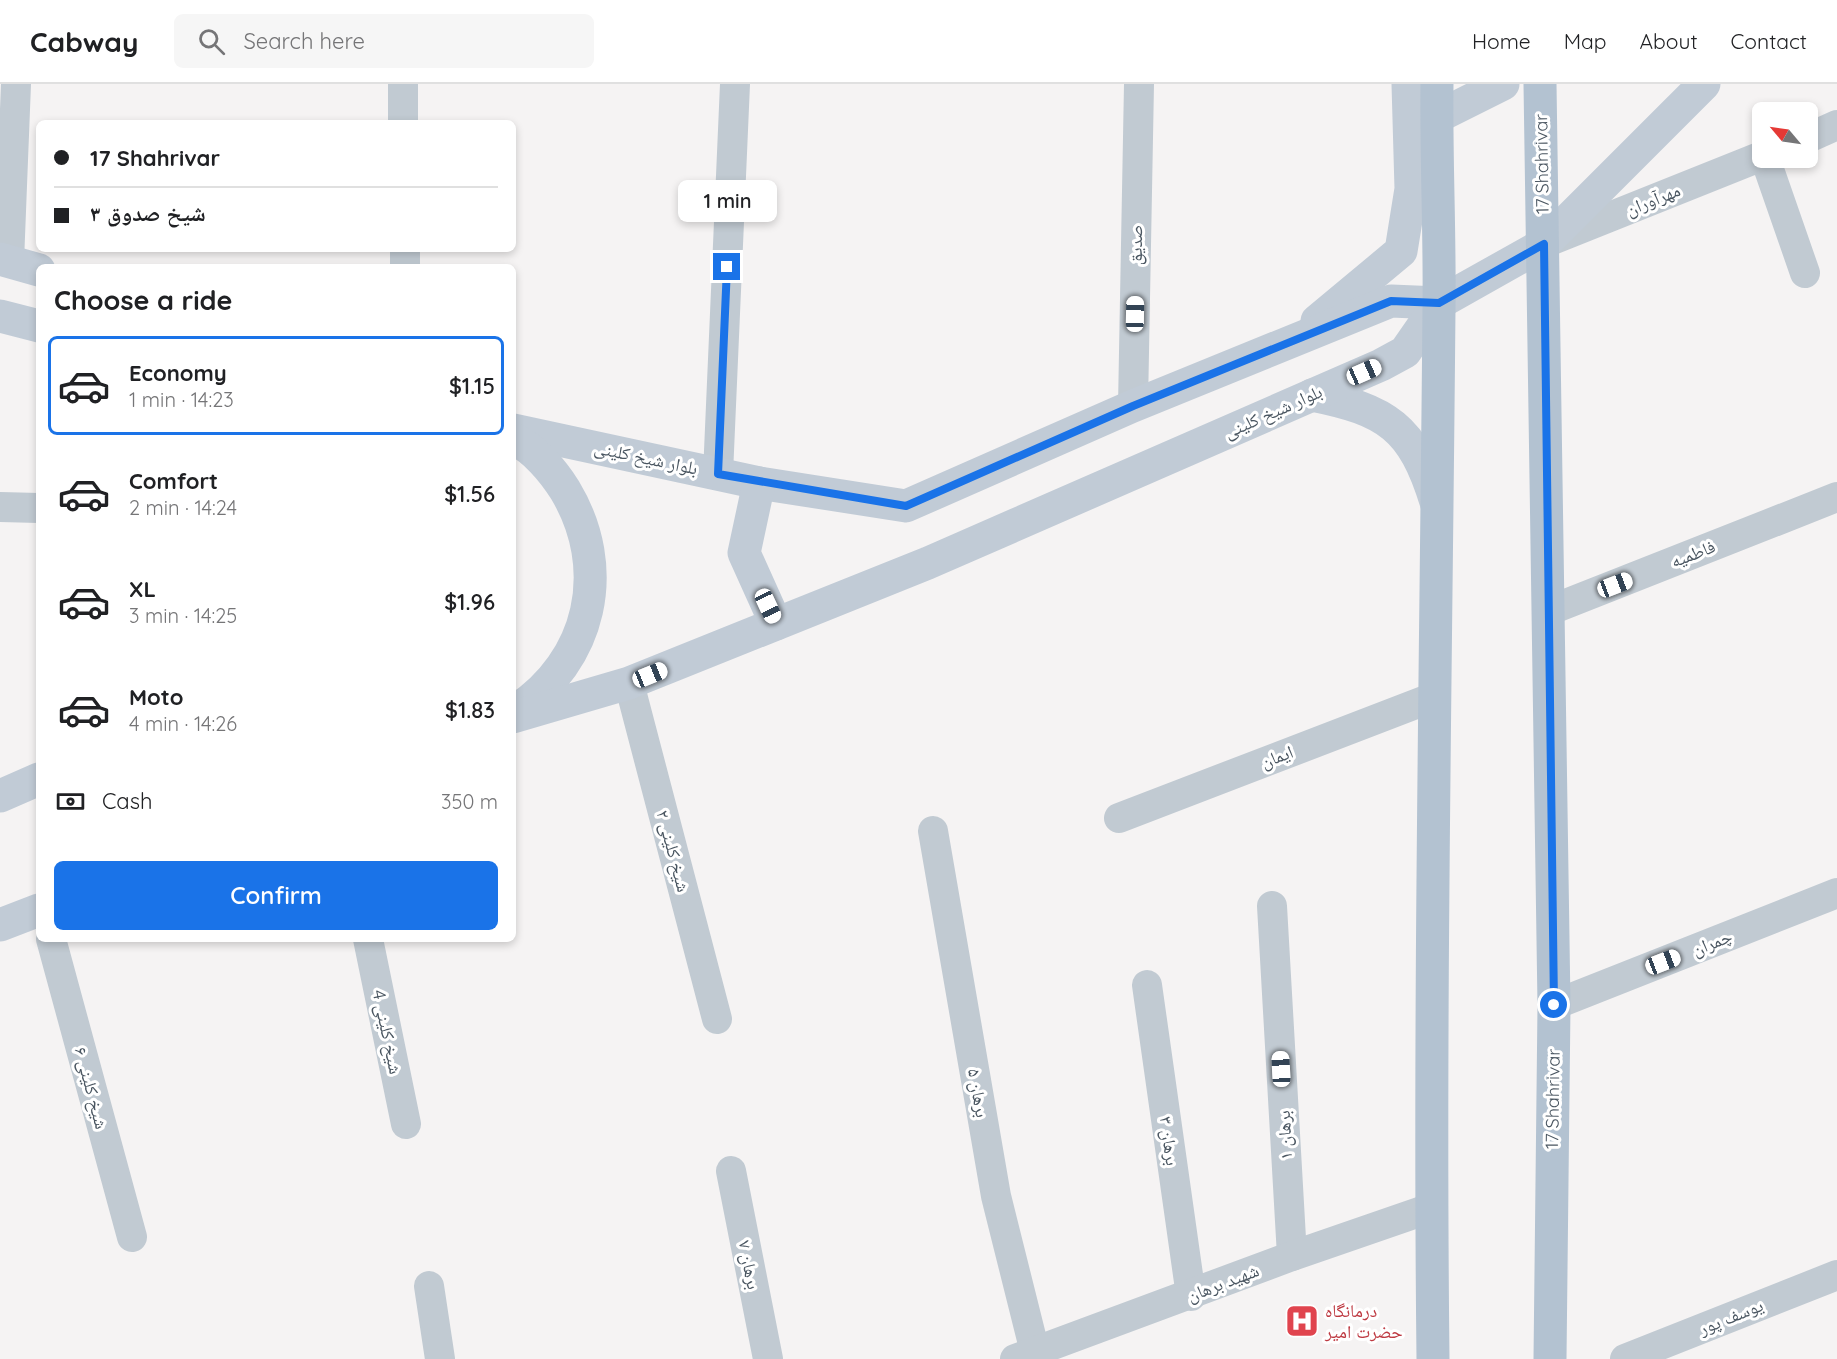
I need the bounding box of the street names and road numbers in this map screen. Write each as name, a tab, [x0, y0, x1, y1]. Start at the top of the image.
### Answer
street label: 17 Shahrivar	[1529, 114, 1554, 214]
street label: مهرآوران	[1622, 178, 1683, 221]
street label: صدیق	[1124, 225, 1147, 265]
street label: بلوار شیخ کلینی	[1220, 380, 1326, 444]
street label: بلوار شیخ کلینی	[592, 435, 700, 481]
street label: فاطمیه	[1667, 535, 1718, 573]
street label: ایمان	[1257, 740, 1296, 773]
street label: شیخ کلینی ۲	[651, 807, 695, 895]
street label: چمران	[1688, 924, 1735, 961]
street label: شیخ کلینی 4	[366, 988, 408, 1076]
street label: شیخ کلینی ۶	[69, 1044, 113, 1132]
street label: 17 Shahrivar	[1540, 1049, 1565, 1149]
street label: برهان ۵	[963, 1067, 994, 1119]
street label: برهان ۱	[1272, 1110, 1297, 1160]
street label: برهان ۳	[1155, 1115, 1184, 1167]
street label: برهان ۷	[733, 1238, 766, 1291]
street label: شهید برهان	[1184, 1258, 1262, 1307]
street label: یوسف پور	[1694, 1293, 1767, 1340]

